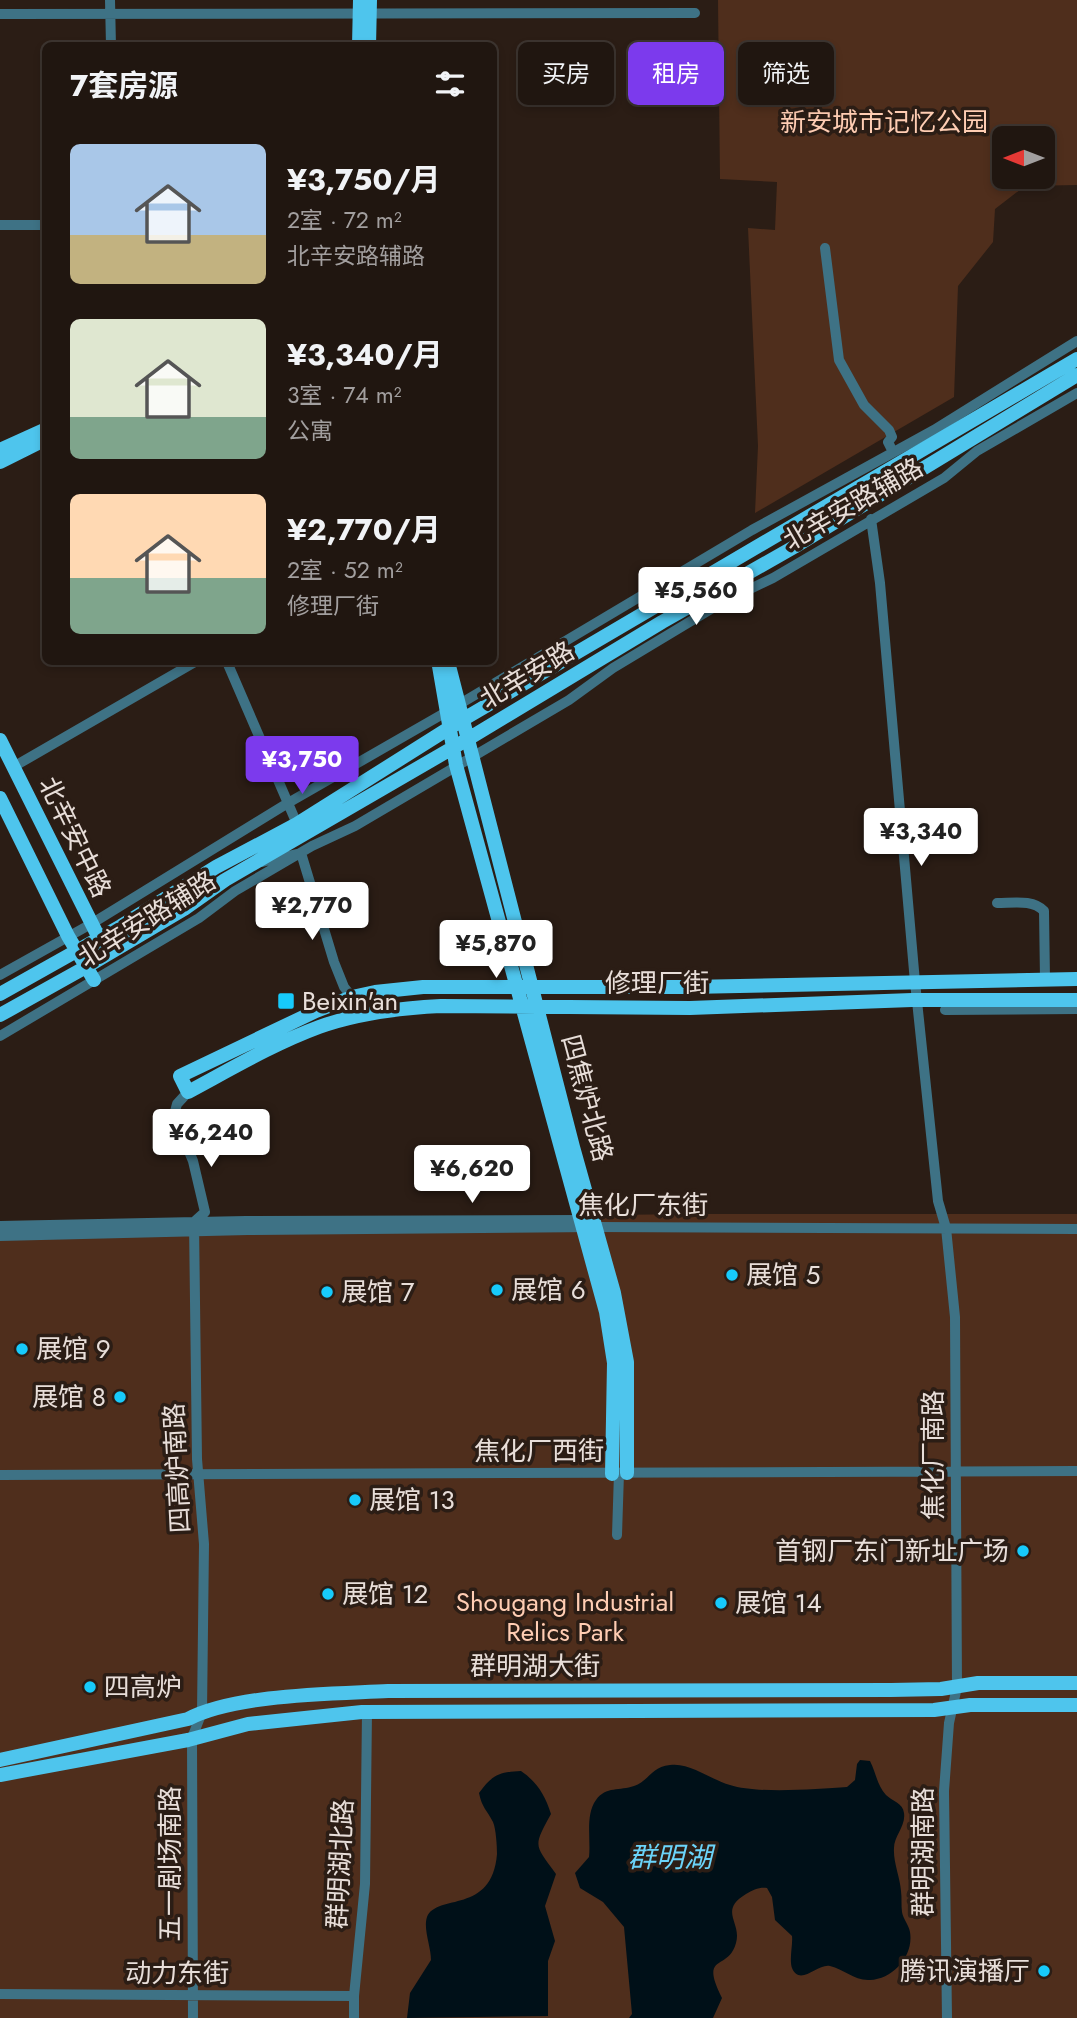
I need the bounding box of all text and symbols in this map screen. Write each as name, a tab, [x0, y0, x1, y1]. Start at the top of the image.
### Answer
chip: 买房	[518, 42, 614, 105]
chip: 租房	[628, 42, 724, 105]
chip: 筛选	[738, 42, 834, 105]
text: 7套房源	[70, 64, 178, 107]
icon: filters	[431, 65, 469, 103]
park label: 新安城市记忆公园	[780, 103, 988, 141]
north arrow	[992, 126, 1055, 189]
map controls	[992, 126, 1055, 189]
text: ¥3,750/月	[287, 158, 441, 201]
icon: home	[126, 172, 210, 256]
text: 2室 · 72 m²	[287, 203, 402, 237]
text: 北辛安路辅路	[287, 239, 425, 273]
text: ¥3,340/月	[287, 333, 443, 376]
icon: home	[126, 347, 210, 431]
text: 3室 · 74 m²	[287, 378, 402, 412]
text: 公寓	[287, 414, 333, 448]
street label: 北辛安路辅路	[776, 449, 930, 559]
text: ¥2,770/月	[287, 508, 441, 551]
icon: home	[126, 522, 210, 606]
text: 2室 · 52 m²	[287, 553, 403, 587]
pin: ¥5,560	[639, 568, 753, 627]
text: ¥5,560	[654, 573, 738, 607]
text: 修理厂街	[287, 589, 379, 623]
street label: 北辛安路	[473, 632, 581, 718]
pin: ¥3,750	[245, 736, 359, 796]
text: ¥3,750	[262, 742, 342, 776]
street label: 北辛安中路	[29, 770, 121, 904]
pin: ¥3,340	[864, 808, 978, 868]
text: ¥3,340	[880, 814, 962, 848]
street label: 北辛安路辅路	[71, 862, 223, 976]
pin: ¥2,770	[255, 883, 369, 942]
text: ¥2,770	[272, 888, 352, 922]
pin: ¥5,870	[439, 920, 553, 980]
text: ¥5,870	[456, 926, 536, 960]
street label: 修理厂街	[605, 964, 709, 1002]
place label: Beixin'an	[302, 982, 398, 1020]
marker: Beixin'an	[276, 991, 296, 1011]
street label: 四焦炉北路	[552, 1030, 622, 1166]
pin: ¥6,240	[154, 1110, 268, 1169]
text: ¥6,240	[169, 1115, 253, 1149]
pin: ¥6,620	[415, 1146, 529, 1205]
text: ¥6,620	[430, 1151, 514, 1185]
street label: 焦化厂东街	[578, 1186, 708, 1224]
place label: 展馆 5	[746, 1256, 820, 1294]
marker: 展馆 5	[724, 1267, 740, 1283]
place label: 展馆 6	[511, 1271, 586, 1309]
place label: 展馆 7	[341, 1273, 415, 1311]
marker: 展馆 6	[489, 1282, 505, 1298]
marker: 展馆 7	[319, 1284, 335, 1300]
place label: 展馆 9	[36, 1330, 111, 1368]
marker: 展馆 9	[14, 1341, 30, 1357]
place label: 展馆 8	[32, 1378, 106, 1416]
marker: 展馆 8	[112, 1389, 128, 1405]
street label: 焦化厂南路	[914, 1390, 952, 1520]
street label: 四高炉南路	[155, 1402, 199, 1534]
street label: 焦化厂西街	[474, 1432, 604, 1470]
place label: 展馆 13	[369, 1481, 455, 1519]
marker: 展馆 13	[347, 1492, 363, 1508]
place label: 首钢厂东门新址广场	[775, 1532, 1009, 1570]
marker: 首钢厂东门新址广场	[1015, 1543, 1031, 1559]
place label: 展馆 12	[342, 1575, 428, 1613]
park label: Shougang Industrial Relics Park	[456, 1583, 674, 1651]
place label: 展馆 14	[735, 1584, 822, 1622]
marker: 展馆 12	[320, 1586, 336, 1602]
marker: 展馆 14	[713, 1595, 729, 1611]
street label: 群明湖大街	[470, 1647, 600, 1685]
place label: 四高炉	[104, 1668, 182, 1706]
marker: 四高炉	[82, 1679, 98, 1695]
street label: 五一剧场南路	[151, 1786, 189, 1942]
street label: 群明湖南路	[904, 1787, 942, 1917]
street label: 群明湖北路	[318, 1798, 362, 1930]
water label: 群明湖	[628, 1837, 716, 1878]
place label: 腾讯演播厅	[900, 1952, 1030, 1990]
street label: 动力东街	[125, 1954, 229, 1992]
marker: 腾讯演播厅	[1036, 1963, 1052, 1979]

